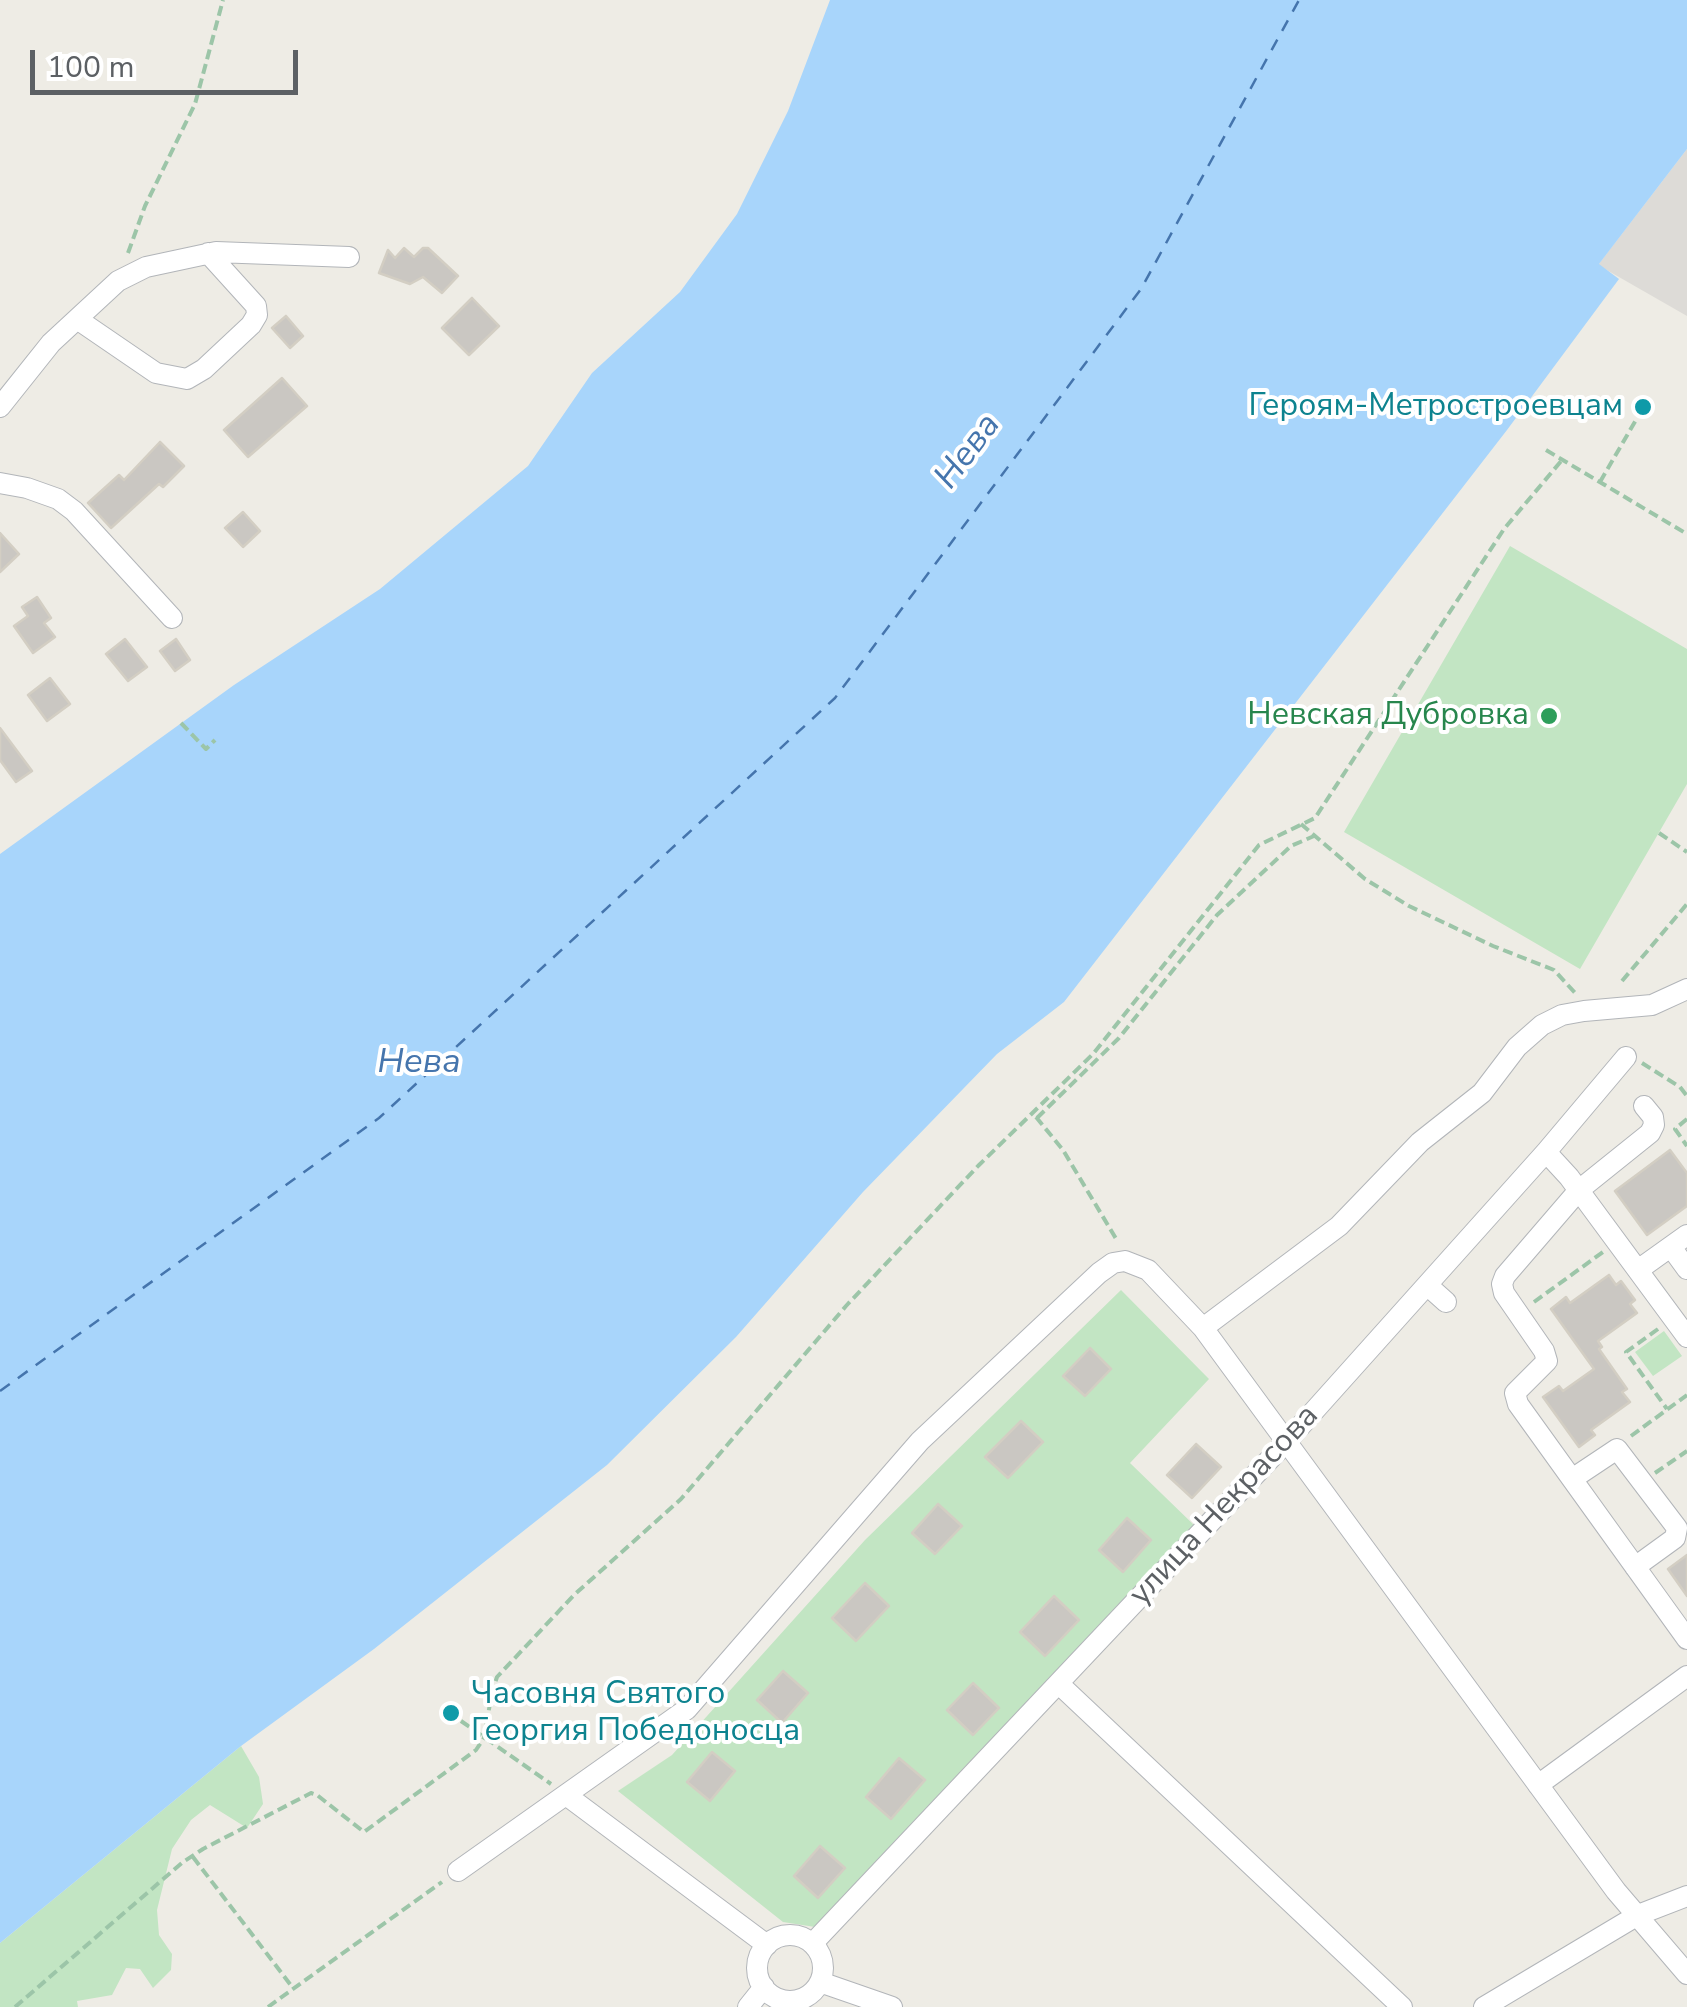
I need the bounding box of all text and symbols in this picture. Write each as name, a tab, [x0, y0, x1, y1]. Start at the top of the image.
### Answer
scale bar	[35, 30, 302, 92]
text: 100 m	[47, 47, 134, 88]
place label: Героям-Метростроевцам	[1248, 388, 1623, 426]
marker: Героям-Метростроевцам	[1632, 396, 1654, 418]
water label: Нева	[927, 406, 1011, 498]
place label: Невская Дубровка	[1247, 697, 1529, 735]
marker: Невская Дубровка	[1538, 705, 1560, 727]
water label: Нева	[377, 1043, 461, 1085]
street label: улица Некрасова	[1122, 1398, 1328, 1614]
place label: Часовня Святого Георгия Победоносца	[471, 1676, 800, 1751]
marker: Часовня Святого Георгия Победоносца	[440, 1702, 462, 1724]

